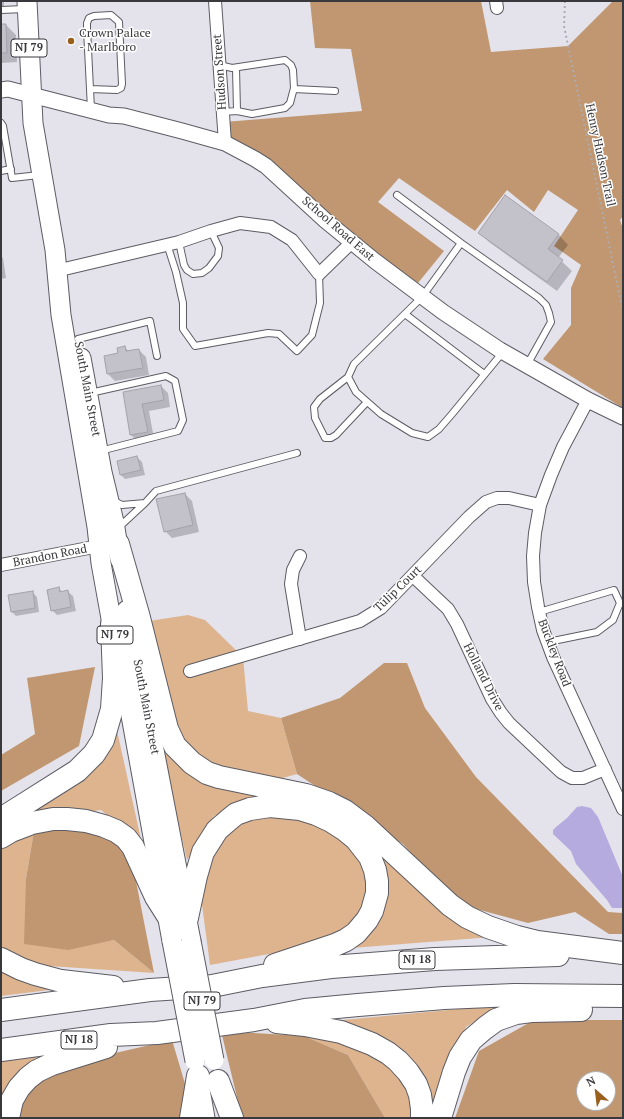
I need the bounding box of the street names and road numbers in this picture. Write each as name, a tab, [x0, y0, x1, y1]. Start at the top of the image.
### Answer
street label: Hudson Street	[210, 34, 230, 110]
road number: NJ 79	[11, 39, 47, 57]
street label: Henry Hudson Trail	[582, 102, 618, 208]
street label: School Road East	[299, 194, 377, 264]
street label: South Main Street	[71, 340, 103, 438]
street label: Brandon Road	[12, 542, 88, 570]
street label: Tulip Court	[371, 563, 425, 615]
street label: Buckley Road	[535, 617, 573, 689]
road number: NJ 79	[97, 626, 133, 644]
street label: Holland Drive	[460, 641, 506, 713]
street label: South Main Street	[130, 658, 162, 756]
road number: NJ 18	[399, 951, 435, 969]
road number: NJ 79	[184, 992, 220, 1010]
road number: NJ 18	[61, 1031, 97, 1049]

